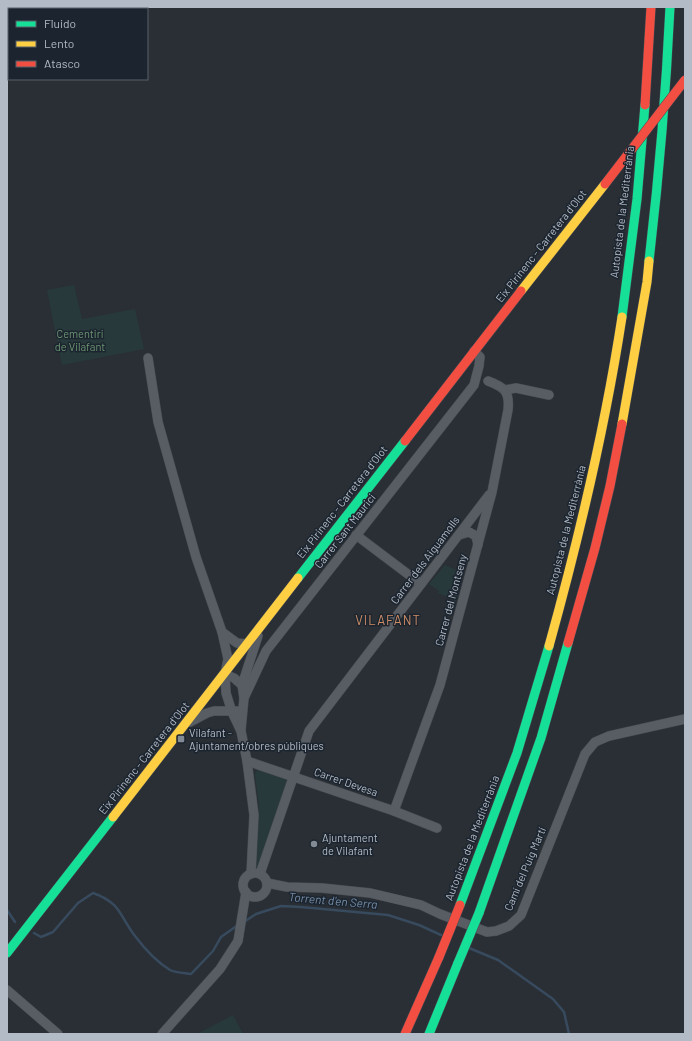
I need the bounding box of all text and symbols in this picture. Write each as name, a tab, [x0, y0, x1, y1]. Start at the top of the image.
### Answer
legend	[8, 8, 148, 80]
text: Fluido	[44, 16, 76, 30]
text: Lento	[44, 36, 74, 50]
text: Atasco	[44, 56, 80, 70]
street label: Autopista de la Mediterrània	[607, 145, 636, 279]
street label: Eix Pirinenc - Carretera d'Olot	[493, 187, 589, 305]
park label: Cementiri de Vilafant	[55, 327, 105, 353]
street label: Eix Pirinenc - Carretera d'Olot	[294, 443, 390, 561]
street label: Autopista de la Mediterrània	[543, 464, 588, 596]
street label: Carrer Sant Maurici	[311, 491, 378, 571]
street label: Carrer dels Aiguamolls	[387, 513, 462, 606]
street label: Carrer del Montseny	[432, 552, 469, 647]
district label: VILAFANT	[355, 612, 421, 628]
street label: Eix Pirinenc - Carretera d'Olot	[96, 699, 192, 817]
place label: Vilafant - Ajuntament/obres públiques	[189, 726, 324, 752]
marker: Vilafant - Ajuntament/obres públiques	[176, 734, 186, 744]
street label: Carrer Devesa	[313, 765, 380, 798]
street label: Autopista de la Mediterrània	[442, 773, 501, 902]
street label: Camí del Puig Martí	[501, 824, 548, 913]
place label: Ajuntament de Vilafant	[322, 831, 378, 857]
marker: Ajuntament de Vilafant	[309, 839, 319, 849]
water label: Torrent d'en Serra	[288, 889, 378, 911]

